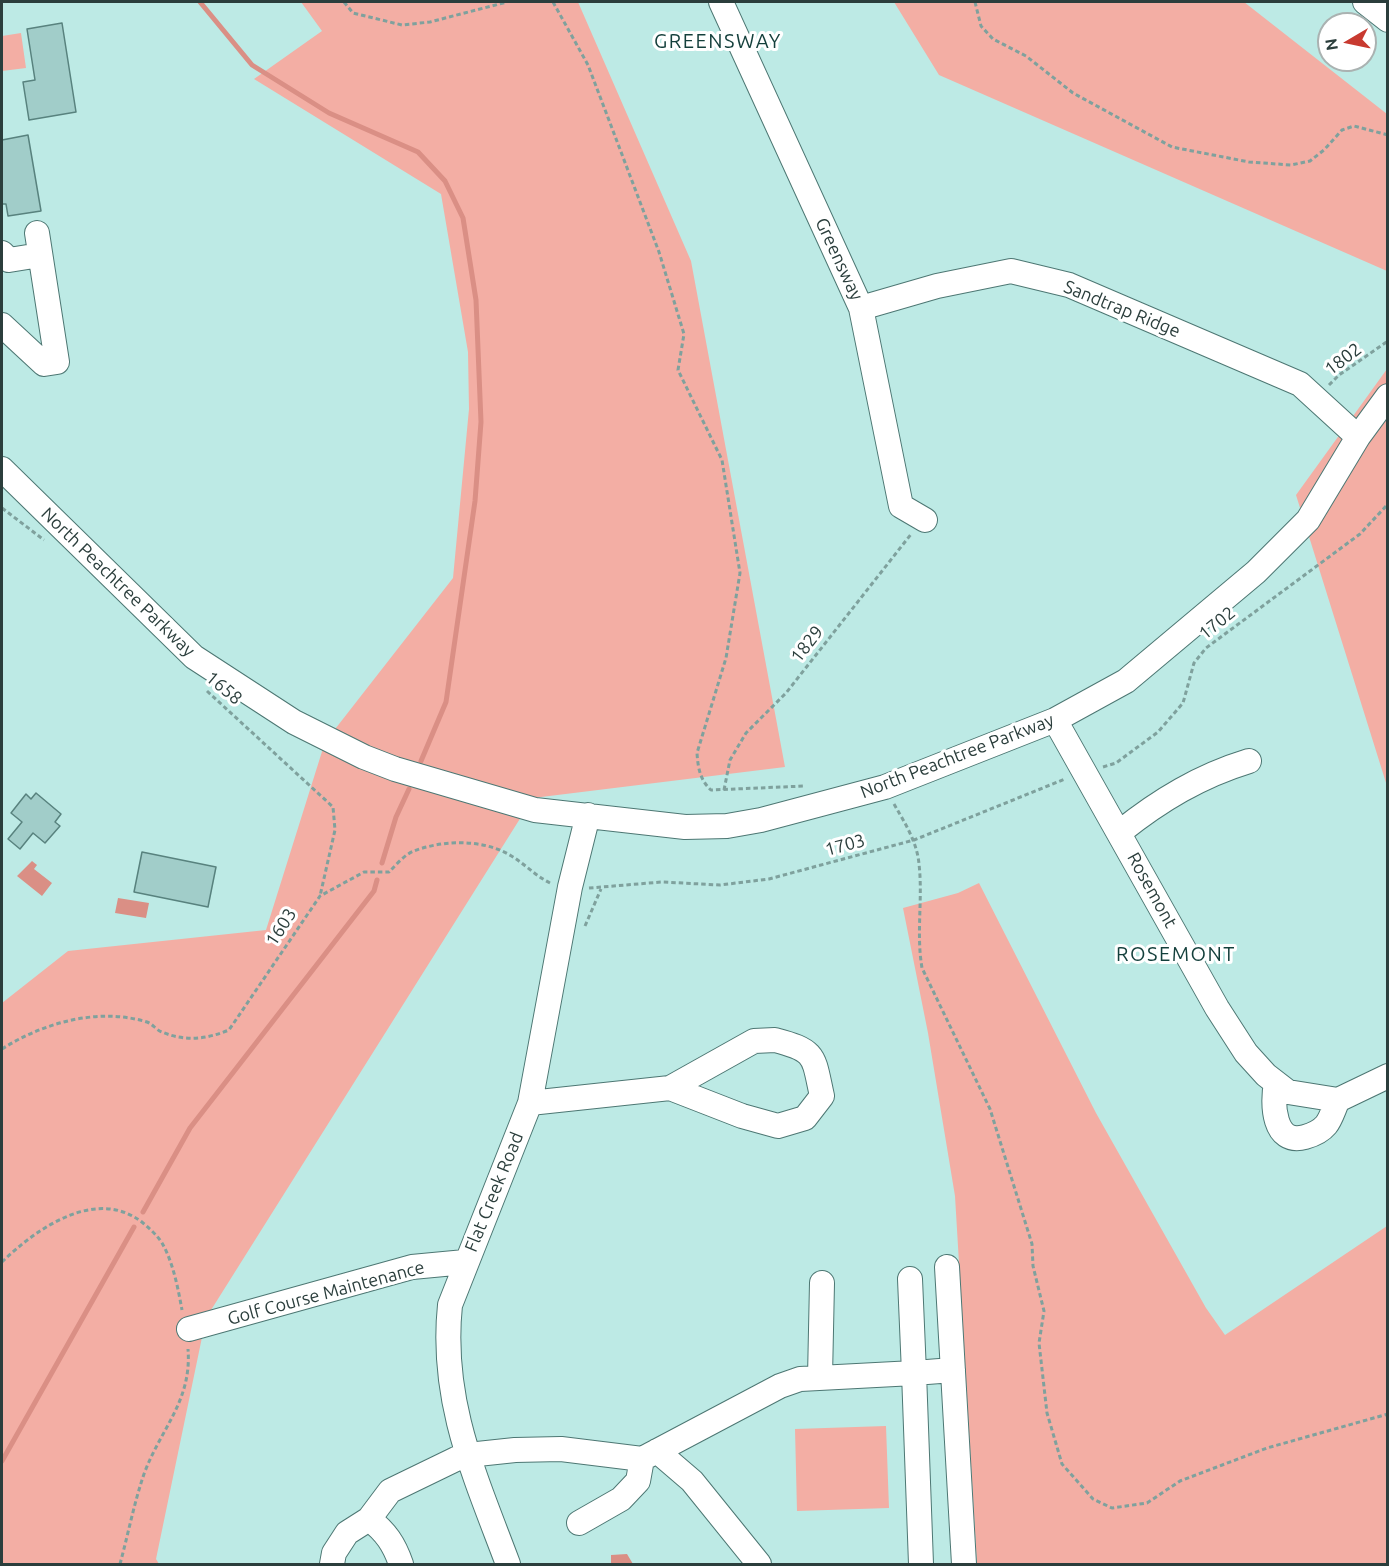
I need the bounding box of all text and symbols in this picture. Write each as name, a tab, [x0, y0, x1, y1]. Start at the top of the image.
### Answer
north arrow	[1317, 12, 1377, 72]
district label: GREENSWAY	[654, 29, 782, 53]
text: N	[1321, 37, 1341, 52]
street label: Greensway	[810, 214, 868, 304]
street label: Sandtrap Ridge	[1061, 276, 1183, 342]
street label: 1802	[1320, 338, 1366, 380]
street label: North Peachtree Parkway	[37, 503, 199, 661]
street label: 1702	[1194, 602, 1240, 644]
street label: 1829	[786, 621, 828, 667]
street label: 1658	[202, 667, 246, 709]
street label: North Peachtree Parkway	[857, 709, 1057, 803]
street label: 1703	[823, 829, 867, 861]
street label: Rosemont	[1122, 849, 1182, 931]
street label: 1603	[261, 904, 301, 950]
district label: ROSEMONT	[1116, 942, 1236, 966]
street label: Flat Creek Road	[460, 1129, 528, 1255]
street label: Golf Course Maintenance	[225, 1256, 427, 1330]

